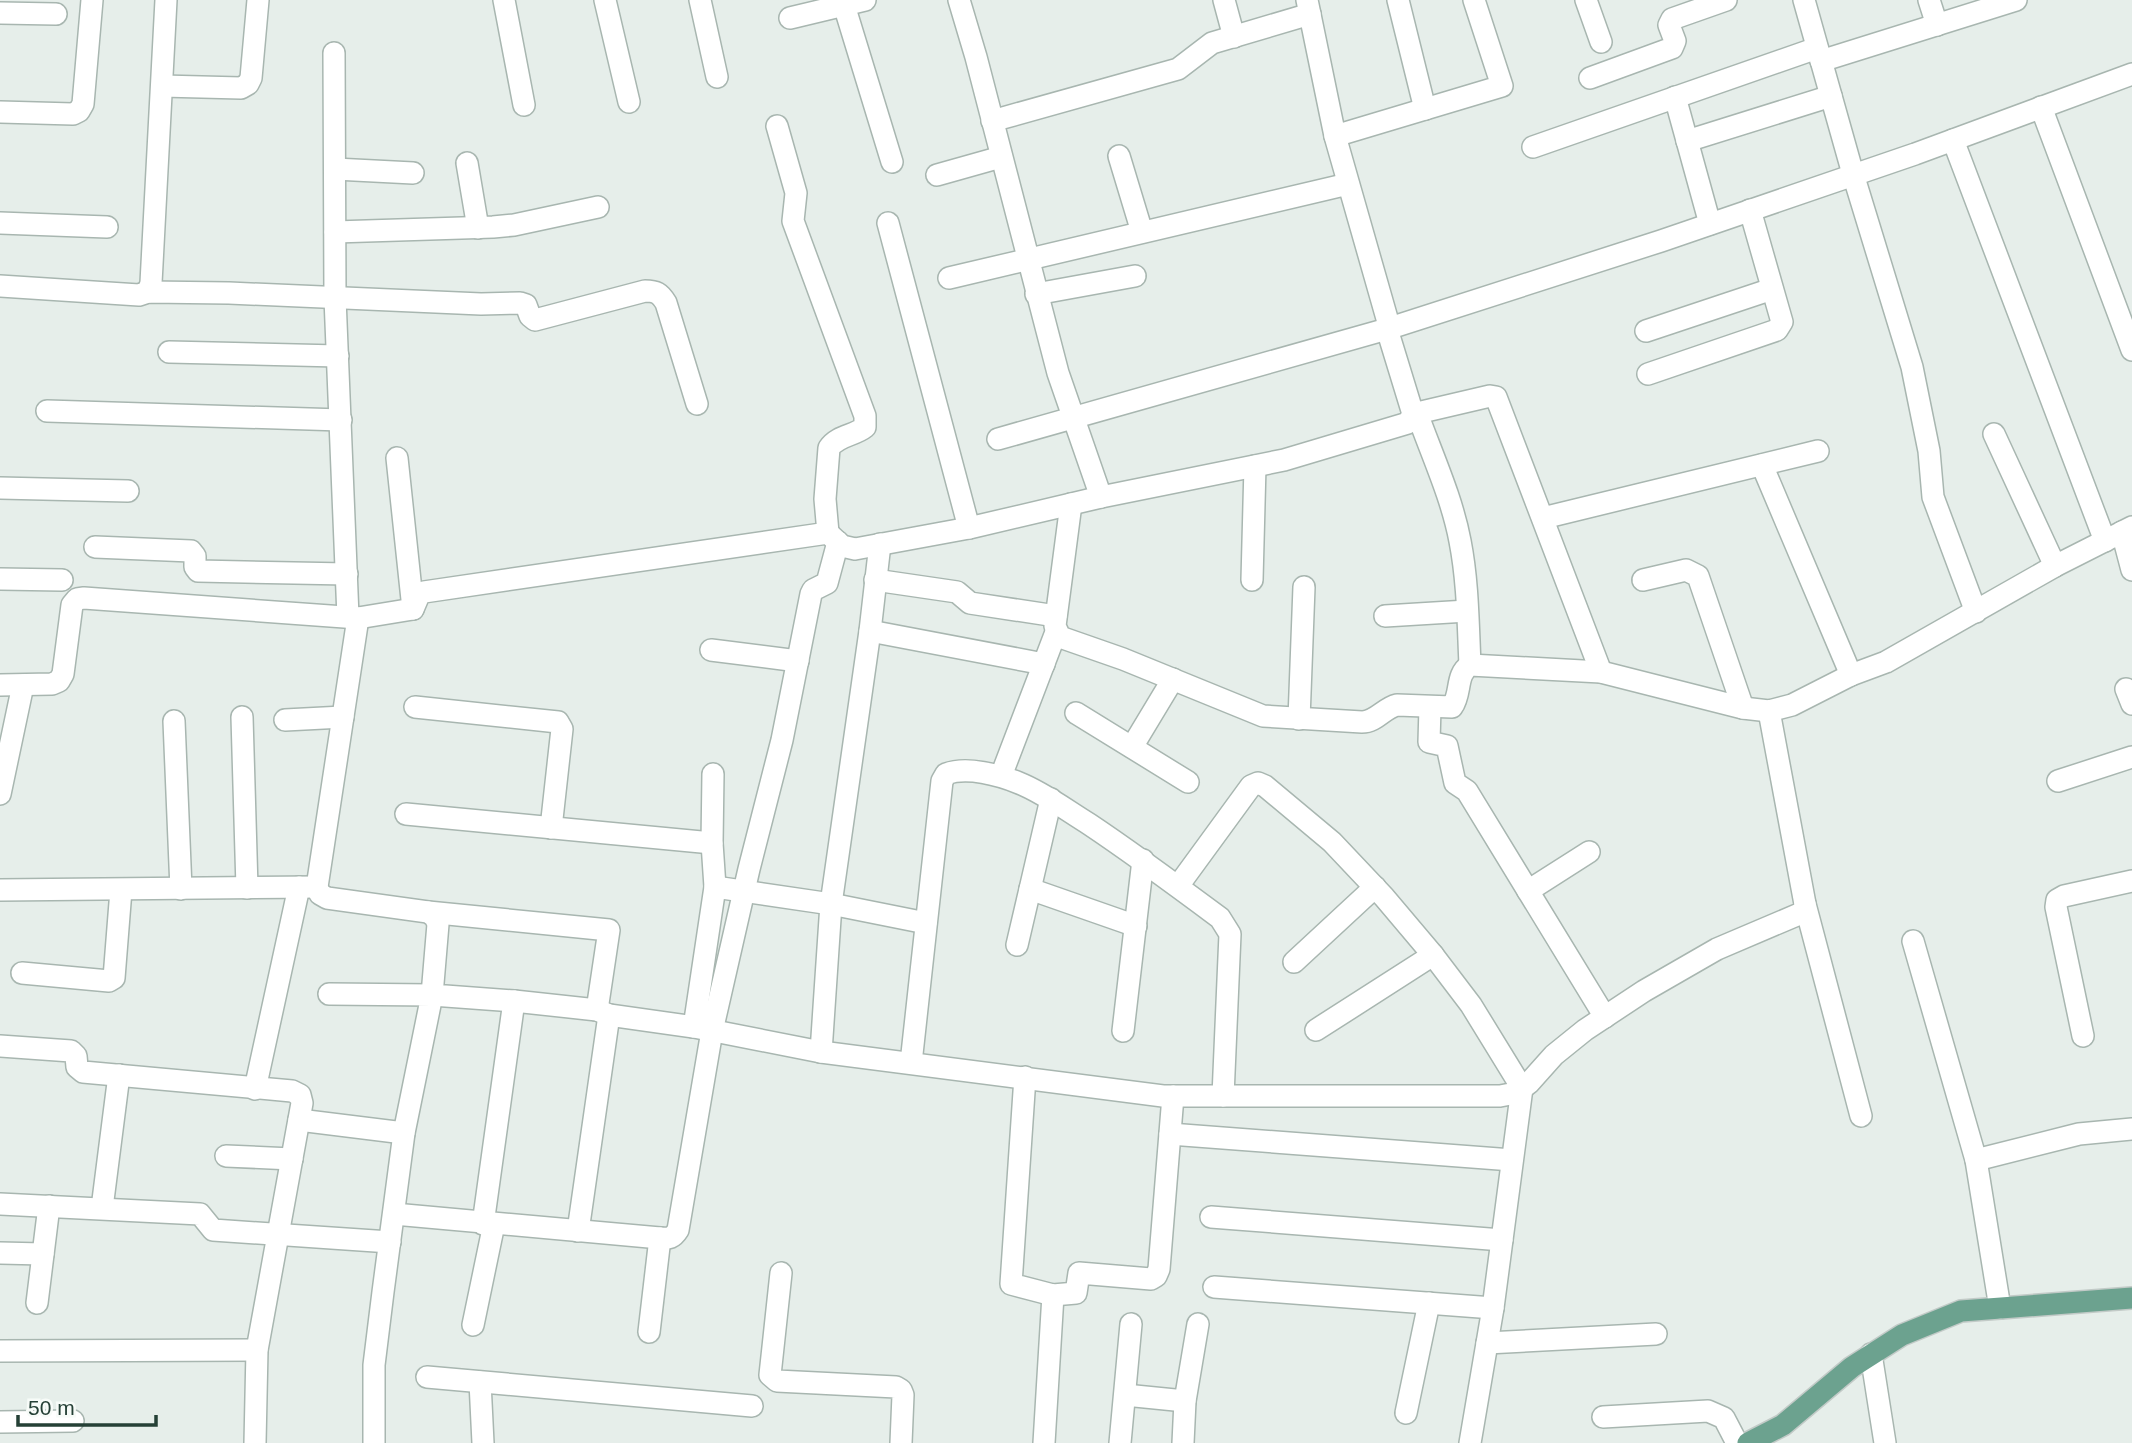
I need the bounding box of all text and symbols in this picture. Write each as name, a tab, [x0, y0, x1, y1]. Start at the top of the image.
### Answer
scale bar	[18, 1384, 156, 1428]
text: 50 m	[28, 1396, 75, 1419]

